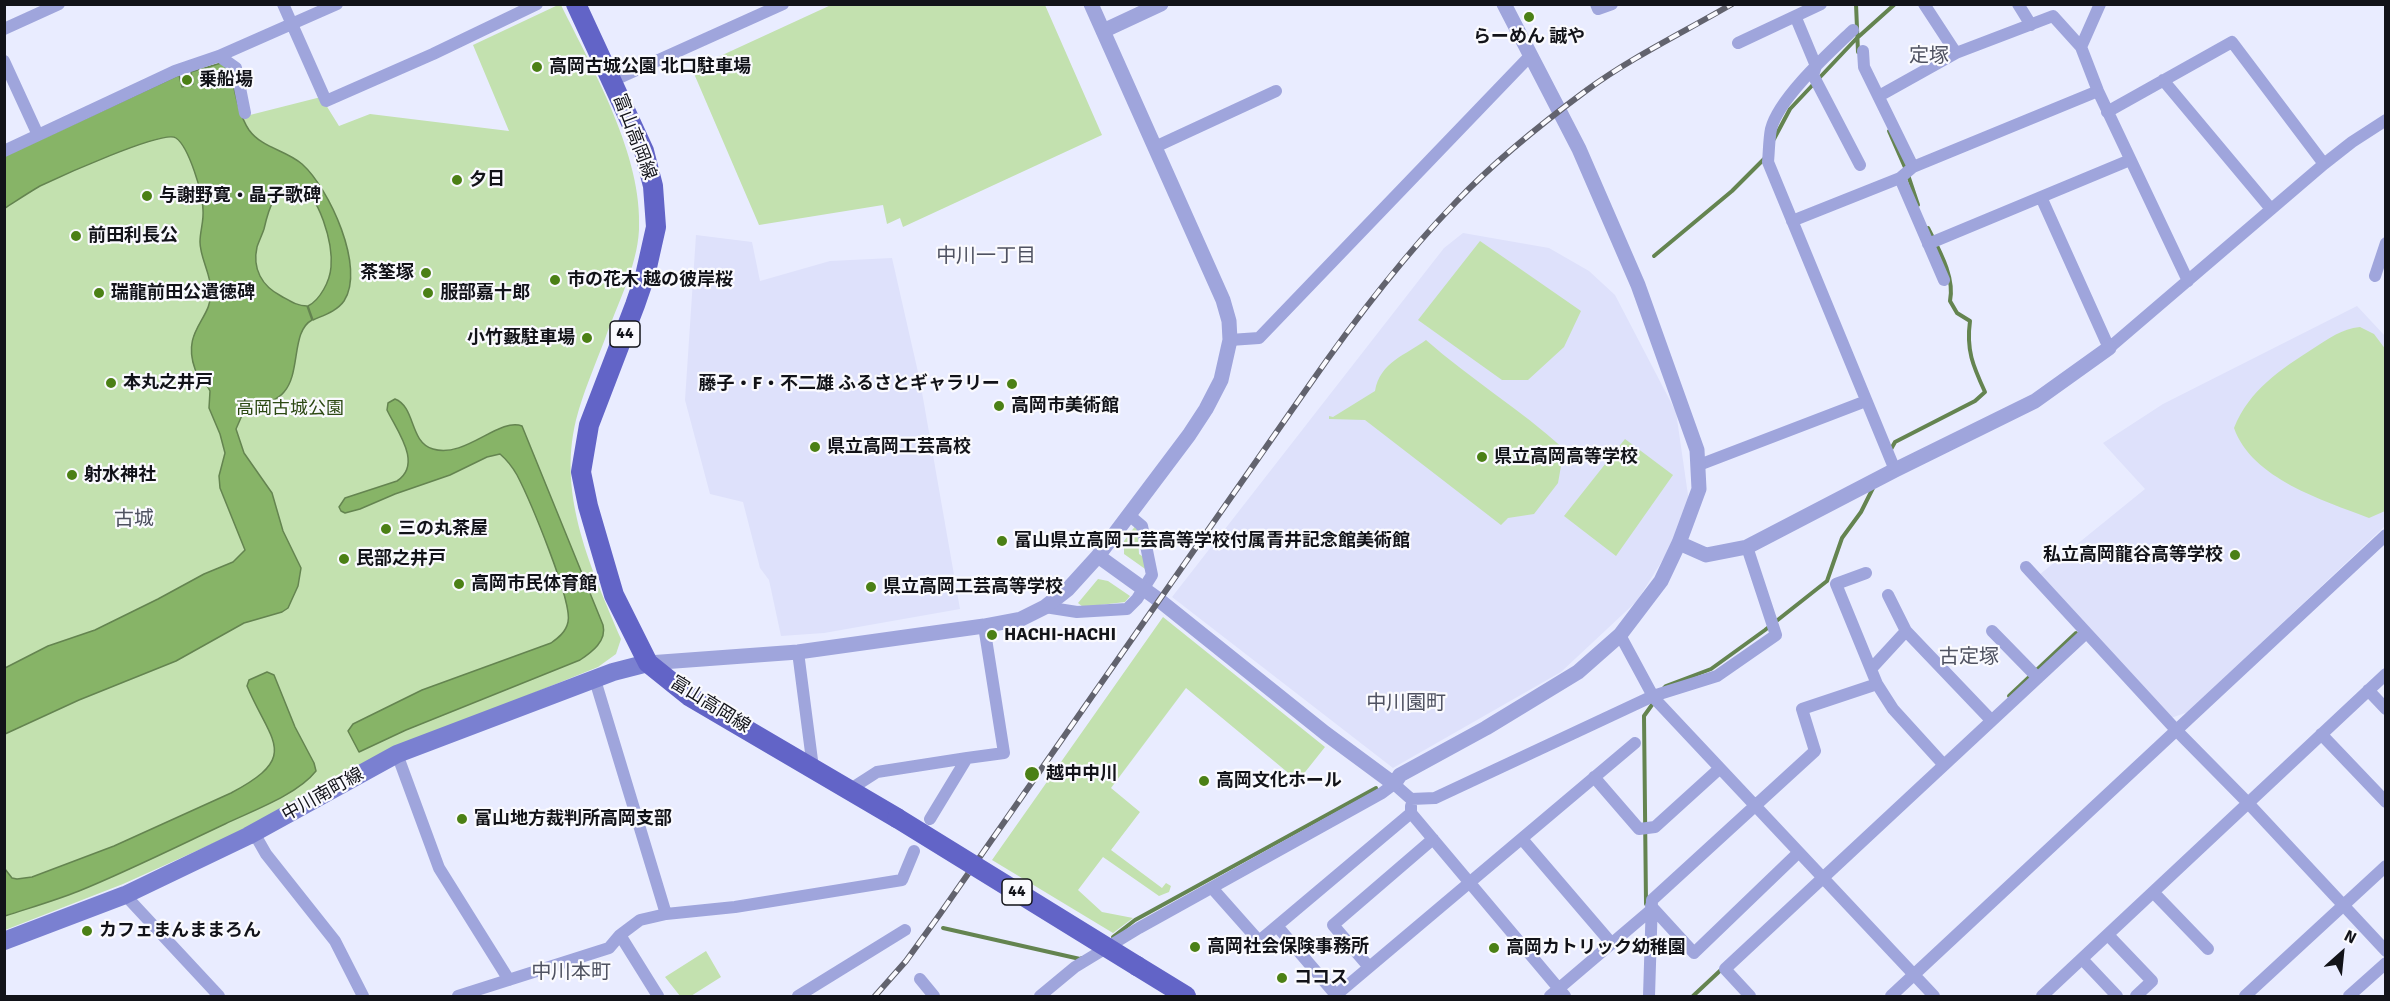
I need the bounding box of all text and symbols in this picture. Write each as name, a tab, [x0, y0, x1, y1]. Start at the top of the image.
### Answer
marker: らーめん 誠や	[1522, 10, 1536, 24]
place label: らーめん 誠や	[1473, 26, 1585, 48]
district label: 定塚	[1909, 45, 1949, 69]
place label: 高岡古城公園 北口駐車場	[549, 56, 751, 78]
marker: 高岡古城公園 北口駐車場	[530, 60, 544, 74]
place label: 乗船場	[199, 69, 253, 91]
marker: 乗船場	[180, 73, 194, 87]
street label: 富山高岡線	[608, 91, 660, 183]
place label: 夕日	[469, 169, 505, 191]
marker: 夕日	[450, 173, 464, 187]
place label: 与謝野寛・晶子歌碑	[159, 185, 321, 207]
marker: 与謝野寛・晶子歌碑	[140, 189, 154, 203]
place label: 前田利長公	[88, 225, 178, 247]
marker: 前田利長公	[69, 229, 83, 243]
district label: 中川一丁目	[936, 245, 1036, 269]
place label: 茶筌塚	[360, 262, 414, 284]
marker: 茶筌塚	[419, 266, 433, 280]
place label: 市の花木 越の彼岸桜	[567, 269, 733, 291]
marker: 市の花木 越の彼岸桜	[548, 273, 562, 287]
place label: 瑞龍前田公遺徳碑	[111, 282, 255, 304]
place label: 服部嘉十郎	[440, 282, 530, 304]
marker: 瑞龍前田公遺徳碑	[92, 286, 106, 300]
marker: 服部嘉十郎	[421, 286, 435, 300]
road number: 44	[610, 321, 640, 347]
place label: 小竹藪駐車場	[467, 327, 575, 349]
marker: 小竹藪駐車場	[580, 331, 594, 345]
place label: 本丸之井戸	[123, 372, 213, 394]
place label: 藤子・F・不二雄 ふるさとギャラリー	[698, 373, 1000, 395]
marker: 本丸之井戸	[104, 376, 118, 390]
marker: 藤子・F・不二雄 ふるさとギャラリー	[1005, 377, 1019, 391]
place label: 高岡市美術館	[1011, 395, 1119, 417]
park label: 高岡古城公園	[236, 398, 344, 420]
marker: 高岡市美術館	[992, 399, 1006, 413]
place label: 県立高岡工芸高校	[827, 436, 971, 458]
marker: 県立高岡工芸高校	[808, 440, 822, 454]
place label: 県立高岡高等学校	[1494, 446, 1638, 468]
marker: 県立高岡高等学校	[1475, 450, 1489, 464]
place label: 射水神社	[84, 464, 156, 486]
marker: 射水神社	[65, 468, 79, 482]
district label: 古城	[114, 508, 154, 532]
place label: 三の丸茶屋	[398, 518, 488, 540]
marker: 三の丸茶屋	[379, 522, 393, 536]
place label: 富山県立高岡工芸高等学校付属青井記念館美術館	[1014, 530, 1410, 552]
marker: 富山県立高岡工芸高等学校付属青井記念館美術館	[995, 534, 1009, 548]
place label: 私立高岡龍谷高等学校	[2043, 544, 2223, 566]
place label: 民部之井戸	[356, 548, 446, 570]
marker: 私立高岡龍谷高等学校	[2228, 548, 2242, 562]
marker: 民部之井戸	[337, 552, 351, 566]
place label: 高岡市民体育館	[471, 573, 597, 595]
place label: 県立高岡工芸高等学校	[883, 576, 1063, 598]
marker: 高岡市民体育館	[452, 577, 466, 591]
marker: 県立高岡工芸高等学校	[864, 580, 878, 594]
place label: HACHI-HACHI	[1004, 624, 1116, 646]
marker: HACHI-HACHI	[985, 628, 999, 642]
district label: 古定塚	[1939, 646, 1999, 670]
street label: 富山高岡線	[666, 672, 754, 738]
district label: 中川園町	[1366, 692, 1446, 716]
place label: 越中中川	[1046, 763, 1118, 785]
street label: 中川南町線	[278, 764, 368, 826]
marker: 越中中川	[1023, 765, 1041, 783]
place label: 高岡文化ホール	[1216, 770, 1342, 792]
marker: 高岡文化ホール	[1197, 774, 1211, 788]
place label: 富山地方裁判所高岡支部	[474, 808, 672, 830]
marker: 富山地方裁判所高岡支部	[455, 812, 469, 826]
road number: 44	[1002, 879, 1032, 905]
place label: カフェまんままろん	[99, 920, 261, 942]
north arrow	[2312, 923, 2372, 983]
marker: カフェまんままろん	[80, 924, 94, 938]
text: N	[2341, 926, 2360, 948]
place label: 高岡社会保険事務所	[1207, 936, 1369, 958]
place label: 高岡カトリック幼稚園	[1506, 937, 1686, 959]
marker: 高岡社会保険事務所	[1188, 940, 1202, 954]
marker: 高岡カトリック幼稚園	[1487, 941, 1501, 955]
district label: 中川本町	[531, 961, 611, 985]
place label: ココス	[1294, 967, 1348, 989]
marker: ココス	[1275, 971, 1289, 985]

